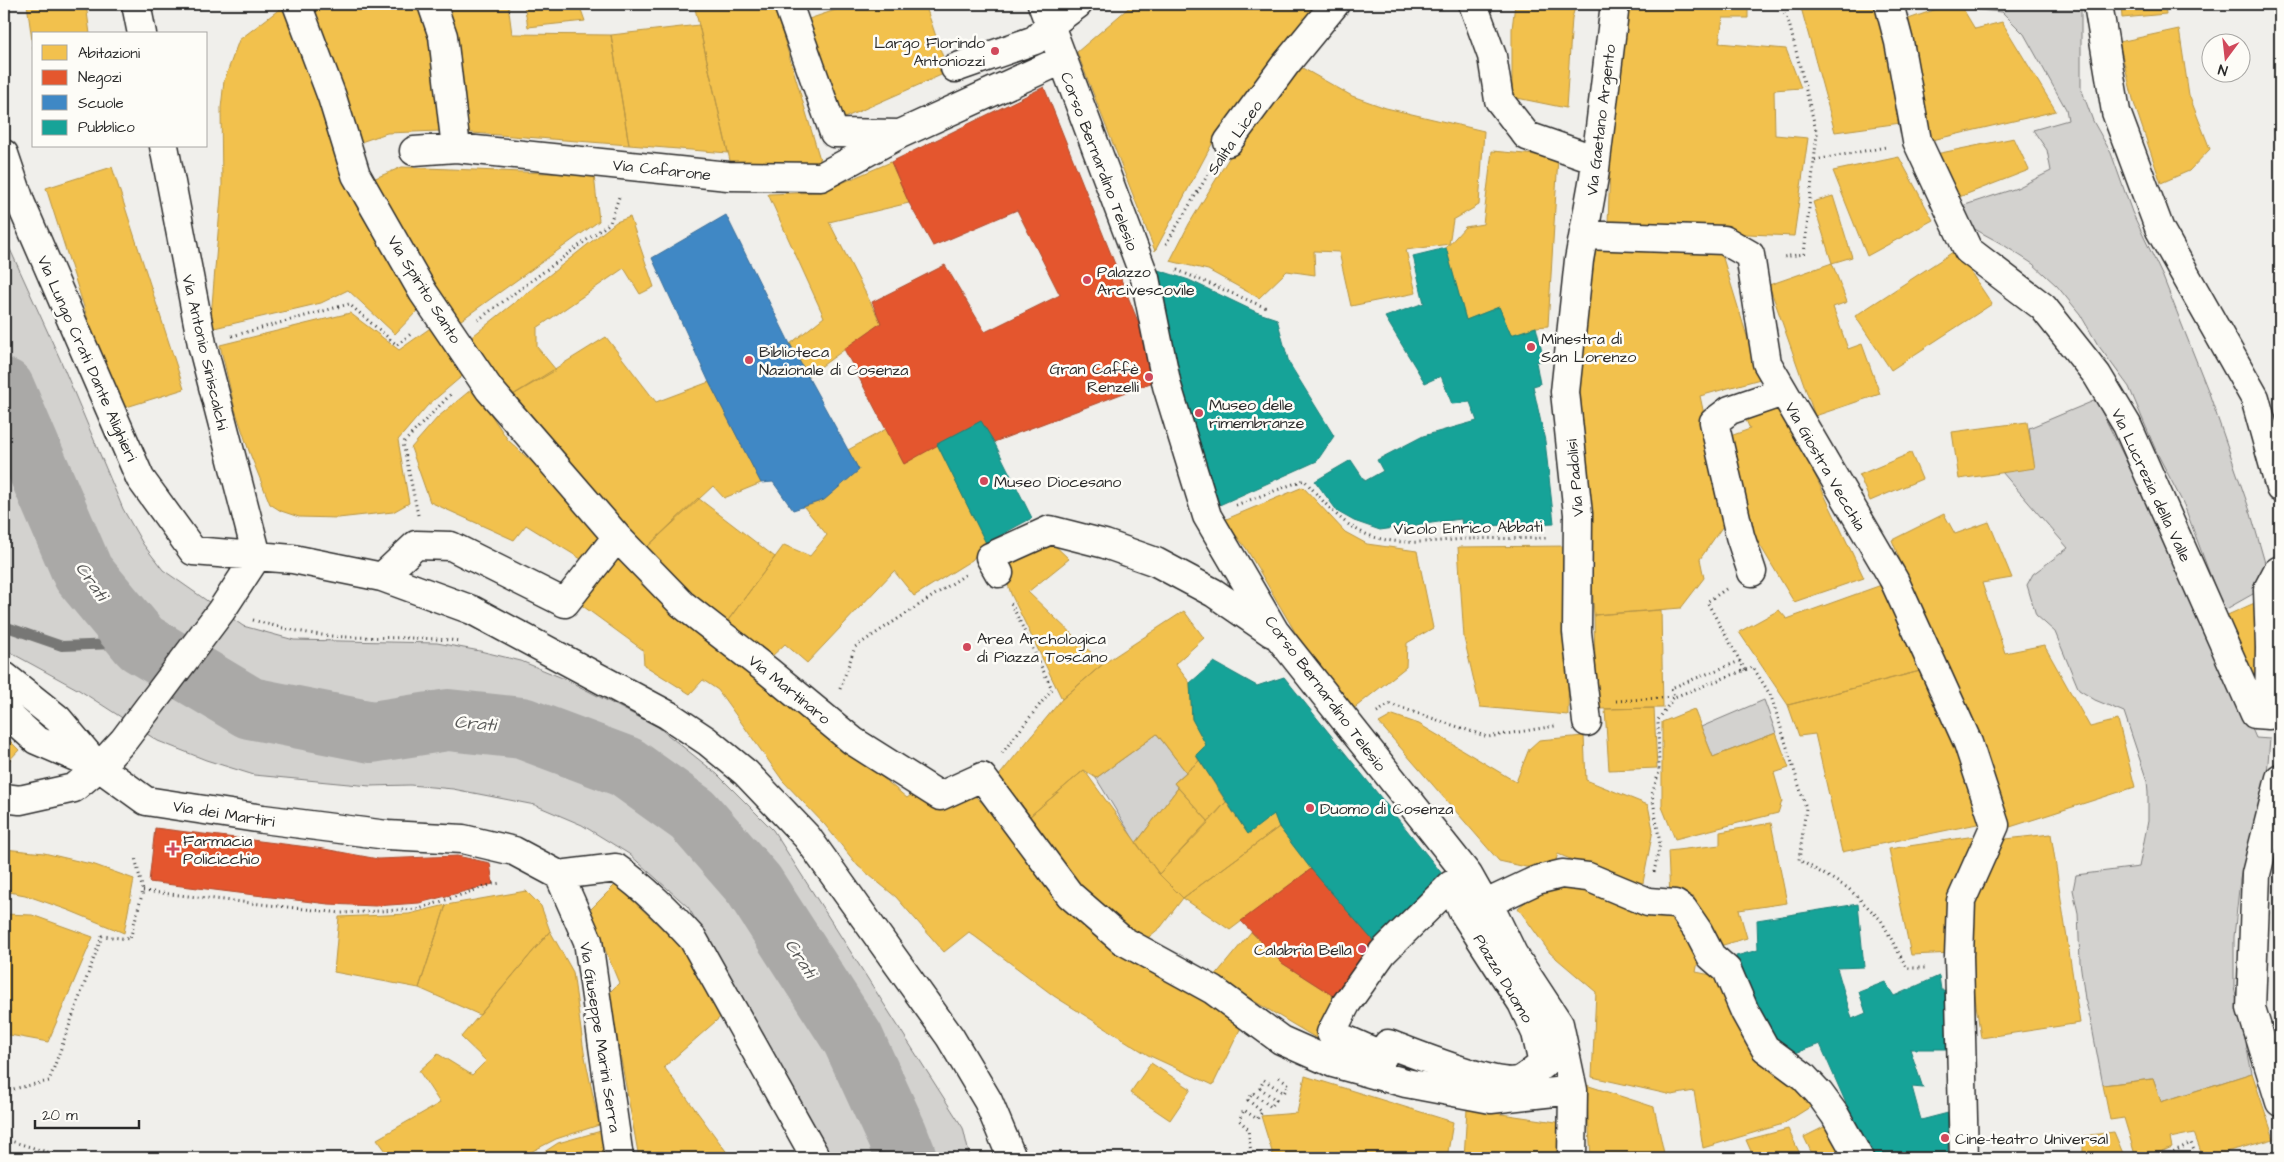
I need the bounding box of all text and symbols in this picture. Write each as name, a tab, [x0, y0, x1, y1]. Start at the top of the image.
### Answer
legend	[32, 32, 208, 148]
place label: Largo Florindo Antoniozzi	[874, 32, 986, 72]
north arrow	[2202, 32, 2252, 82]
text: Abitazioni	[78, 43, 141, 64]
street label: Via Gaetano Argento	[1581, 43, 1622, 197]
marker: Largo Florindo Antoniozzi	[989, 45, 1001, 57]
text: N	[2216, 59, 2230, 80]
text: Negozi	[78, 67, 122, 89]
street label: Corso Bernardino Telesio	[1055, 69, 1143, 254]
text: Scuole	[78, 93, 124, 114]
street label: Salita Liceo	[1202, 96, 1268, 179]
text: Pubblico	[78, 117, 135, 138]
street label: Via Cafarone	[612, 154, 712, 186]
street label: Via Spirito Santo	[382, 231, 466, 348]
street label: Via Lungo Crati Dante Alighieri	[31, 252, 143, 466]
place label: Palazzo Arcivescovile	[1097, 261, 1195, 301]
street label: Via Antonio Siniscalchi	[176, 272, 234, 433]
marker: Palazzo Arcivescovile	[1081, 274, 1093, 286]
place label: Minestra di San Lorenzo	[1541, 328, 1636, 368]
place label: Biblioteca Nazionale di Cosenza	[759, 341, 908, 381]
marker: Minestra di San Lorenzo	[1525, 341, 1537, 353]
marker: Biblioteca Nazionale di Cosenza	[743, 354, 755, 366]
place label: Gran Caffè Renzelli	[1049, 358, 1140, 398]
marker: Gran Caffè Renzelli	[1143, 371, 1155, 383]
place label: Museo delle rimembranze	[1209, 394, 1305, 434]
street label: Via Giostra Vecchia	[1779, 398, 1871, 535]
street label: Via Lucrezia della Valle	[2106, 405, 2196, 566]
marker: Museo delle rimembranze	[1193, 407, 1205, 419]
street label: Via Padolisi	[1561, 438, 1589, 518]
place label: Museo Diocesano	[994, 471, 1121, 493]
marker: Museo Diocesano	[978, 475, 990, 487]
street label: Vicolo Enrico Abbati	[1393, 516, 1543, 540]
water label: Crati	[69, 557, 115, 607]
street label: Corso Bernardino Telesio	[1259, 611, 1391, 776]
place label: Area Archologica di Piazza Toscano	[977, 628, 1107, 668]
marker: Area Archologica di Piazza Toscano	[961, 641, 973, 653]
street label: Via Martinaro	[744, 650, 835, 730]
water label: Crati	[453, 709, 499, 738]
street label: Via dei Martiri	[171, 795, 277, 833]
place label: Duomo di Cosenza	[1320, 798, 1453, 820]
marker: Duomo di Cosenza	[1304, 802, 1316, 814]
place label: Farmacia Policicchio	[183, 830, 259, 870]
marker: Farmacia Policicchio	[167, 843, 179, 855]
street label: Piazza Duomo	[1468, 930, 1538, 1027]
water label: Crati	[779, 934, 824, 985]
place label: Calabria Bella	[1254, 939, 1352, 961]
street label: Via Giuseppe Marini Serra	[574, 940, 626, 1134]
marker: Calabria Bella	[1356, 943, 1368, 955]
scale bar	[35, 1097, 139, 1129]
text: 20 m	[42, 1105, 78, 1126]
place label: Cine-teatro Universal	[1955, 1128, 2108, 1150]
marker: Cine-teatro Universal	[1939, 1132, 1951, 1144]

